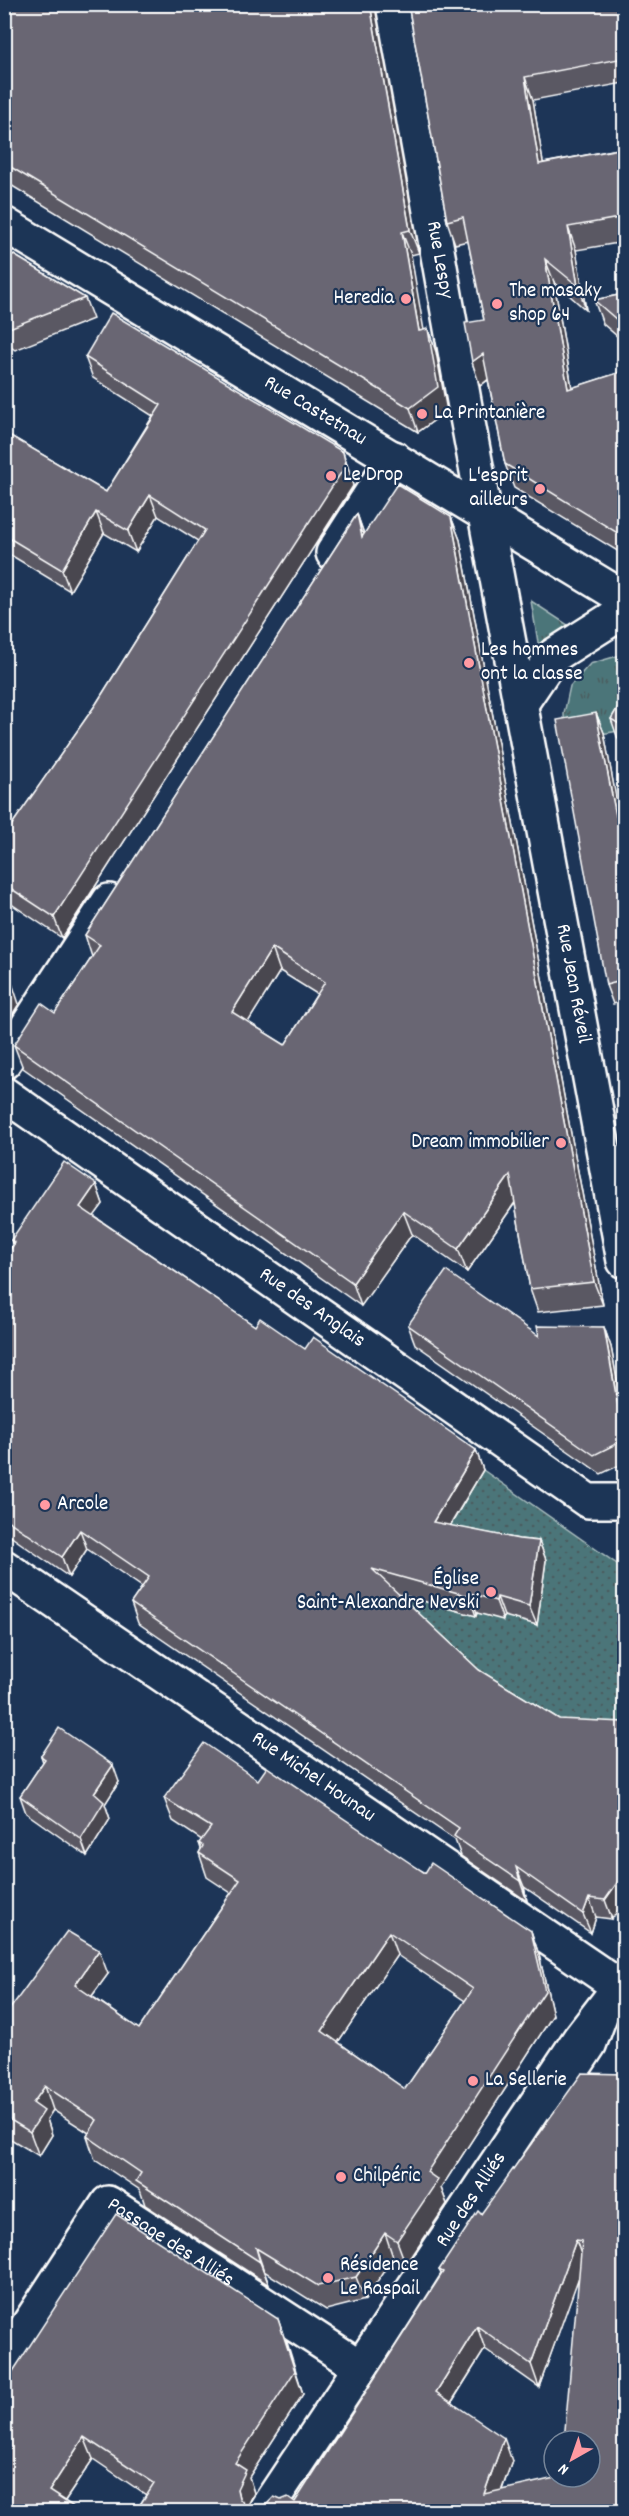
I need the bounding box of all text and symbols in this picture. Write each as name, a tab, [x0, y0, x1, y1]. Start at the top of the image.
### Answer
street label: Rue Lespy	[417, 219, 461, 302]
place label: The masaky shop 64	[509, 277, 602, 331]
place label: Heredia	[333, 284, 395, 314]
marker: Heredia	[399, 292, 413, 306]
marker: The masaky shop 64	[490, 297, 504, 311]
street label: Rue Castetnau	[257, 369, 372, 454]
place label: La Printanière	[434, 399, 545, 429]
marker: La Printanière	[415, 407, 429, 421]
place label: Le Drop	[343, 461, 403, 491]
place label: L'esprit ailleurs	[468, 462, 528, 516]
marker: Le Drop	[324, 469, 338, 483]
marker: L'esprit ailleurs	[533, 482, 547, 496]
place label: Les hommes ont la classe	[481, 636, 582, 690]
marker: Les hommes ont la classe	[462, 656, 476, 670]
street label: Rue Jean Réveil	[547, 922, 598, 1046]
place label: Dream immobilier	[411, 1128, 549, 1158]
marker: Dream immobilier	[554, 1136, 568, 1150]
street label: Rue des Anglais	[252, 1261, 371, 1356]
place label: Arcole	[57, 1490, 108, 1520]
marker: Arcole	[38, 1498, 52, 1512]
place label: Église Saint-Alexandre Nevski	[297, 1565, 479, 1619]
marker: Église Saint-Alexandre Nevski	[484, 1585, 498, 1599]
street label: Rue Michel Hounau	[245, 1725, 381, 1831]
place label: La Sellerie	[485, 2066, 567, 2096]
marker: La Sellerie	[466, 2074, 480, 2088]
street label: Rue des Alliés	[429, 2146, 515, 2254]
place label: Chilpéric	[353, 2162, 421, 2192]
marker: Chilpéric	[334, 2170, 348, 2184]
street label: Passage des Alliés	[101, 2191, 239, 2296]
place label: Résidence Le Raspail	[340, 2251, 420, 2305]
marker: Résidence Le Raspail	[321, 2271, 335, 2285]
north arrow	[542, 2429, 602, 2489]
text: N	[553, 2457, 574, 2480]

